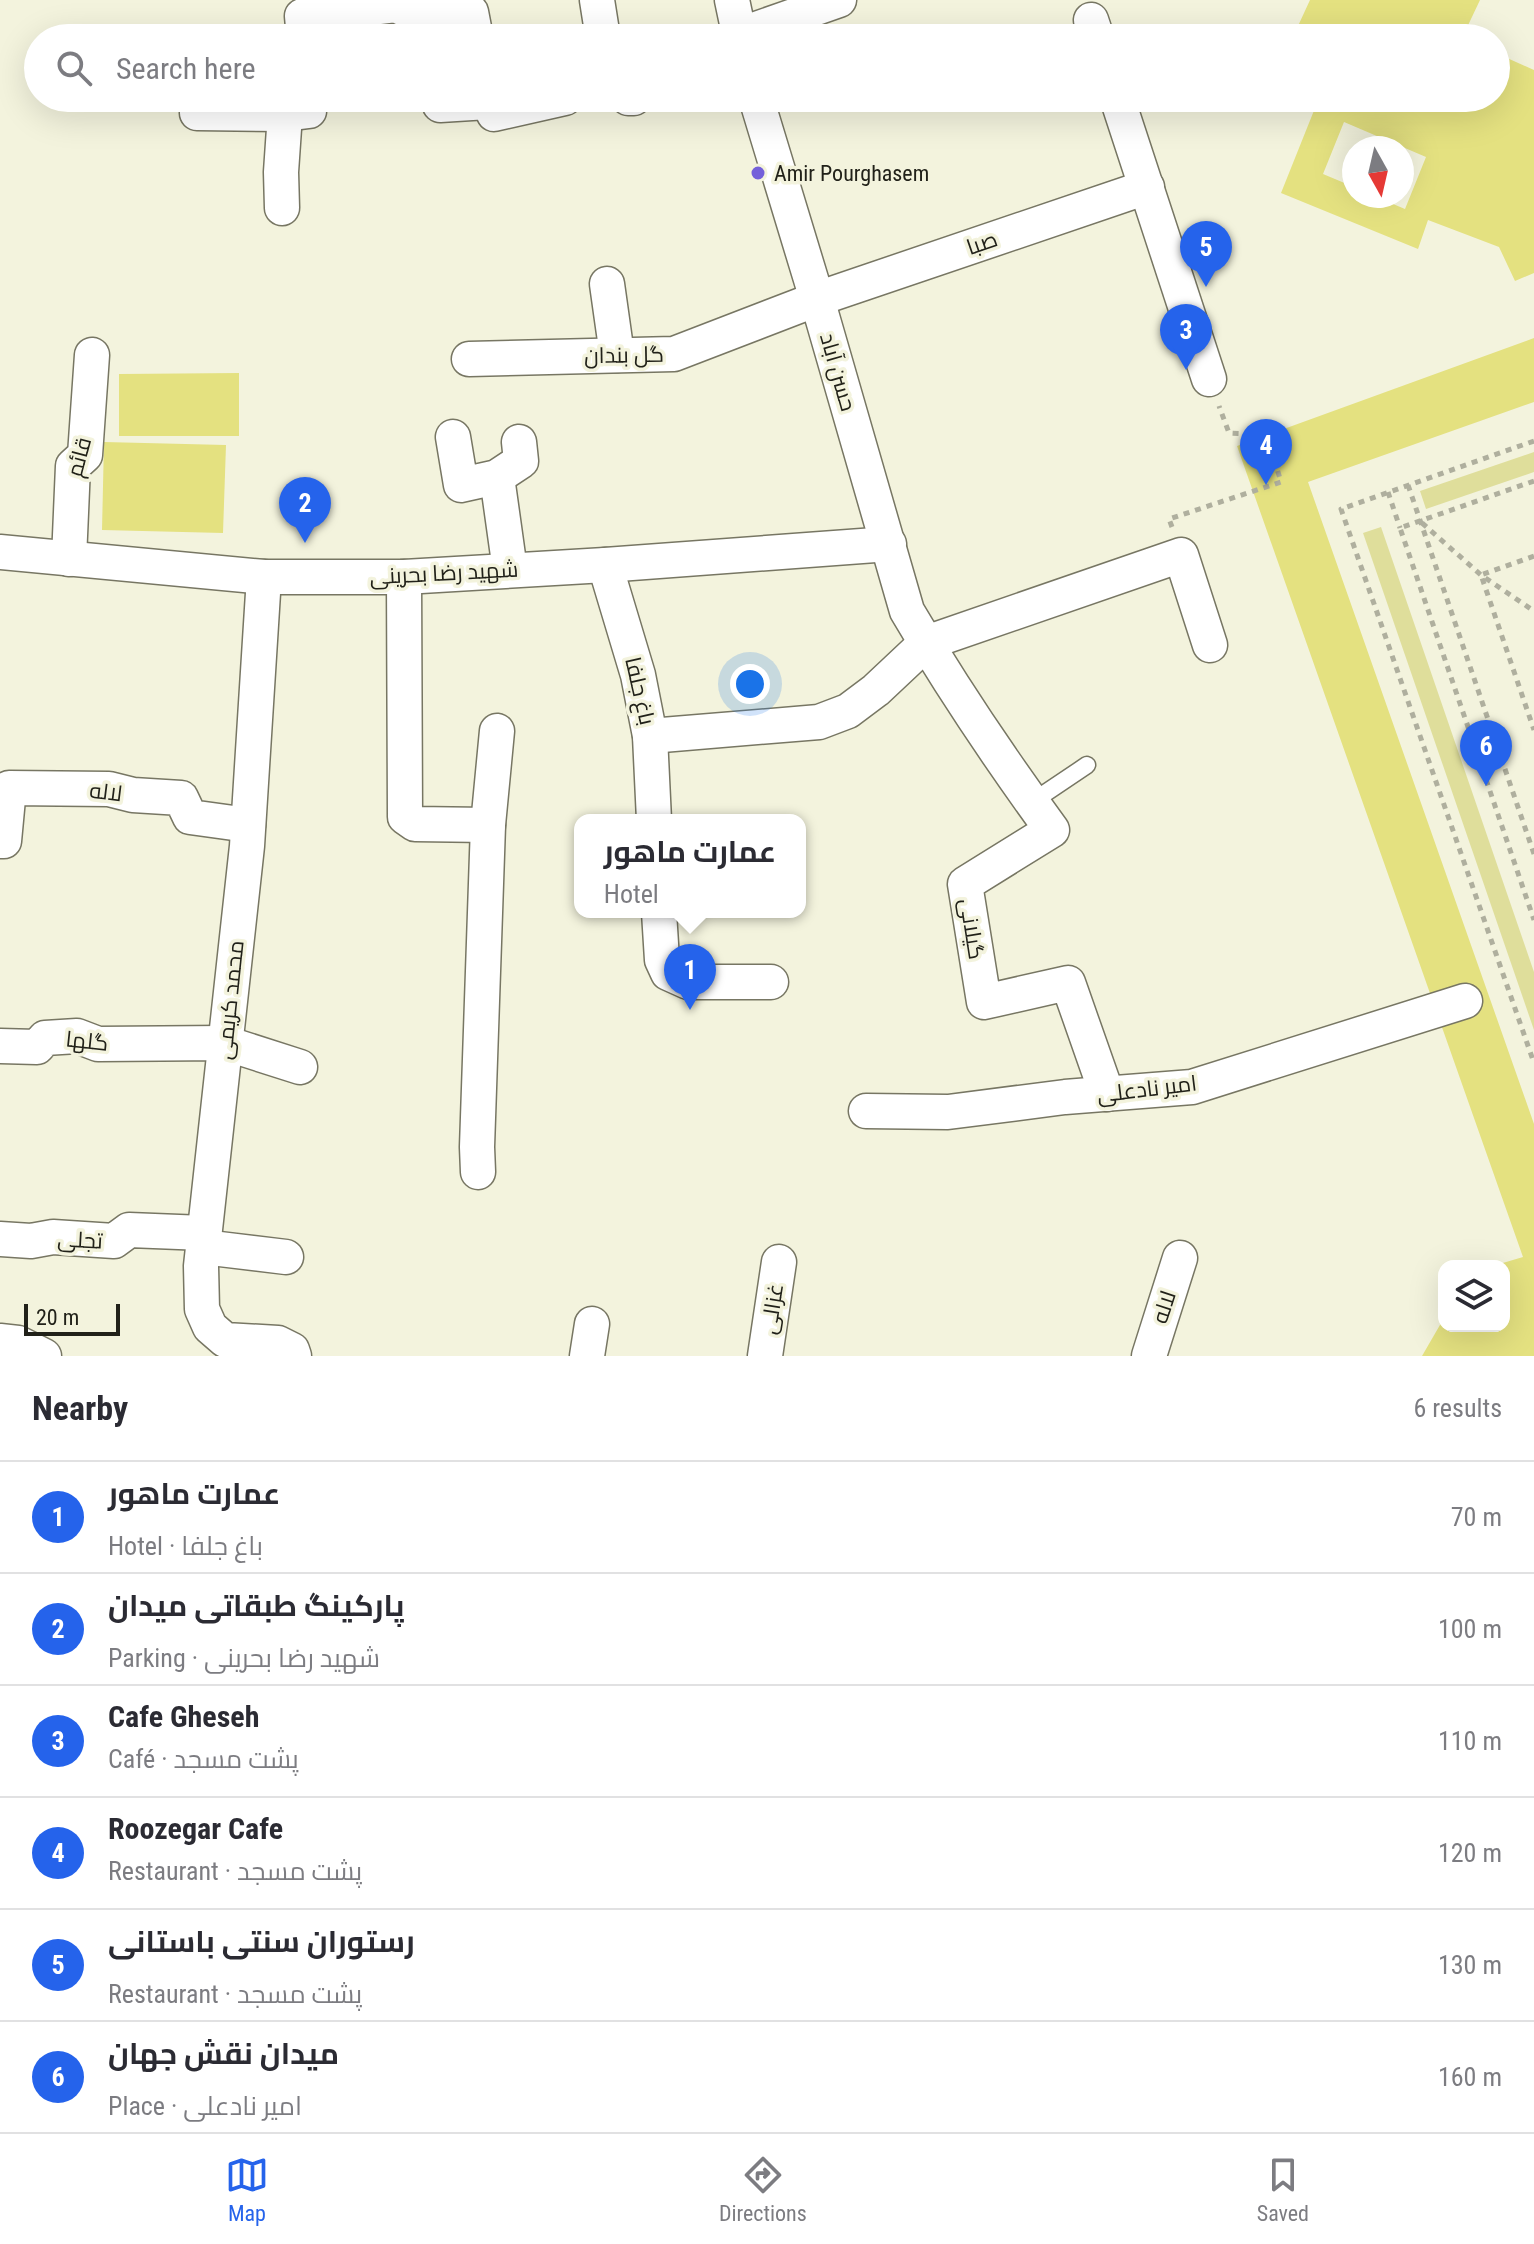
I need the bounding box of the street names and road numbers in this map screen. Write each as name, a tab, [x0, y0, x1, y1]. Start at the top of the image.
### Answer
street label: صبا	[963, 226, 1001, 260]
street label: حسن آباد	[814, 330, 861, 414]
street label: گل بندان	[584, 342, 664, 369]
street label: قائم	[62, 434, 99, 480]
street label: شهید رضا بحرینی	[369, 557, 519, 590]
street label: باغ جلفا	[618, 655, 660, 728]
street label: لاله	[88, 778, 124, 806]
street label: گیلانی	[954, 897, 989, 961]
street label: محمد کریمی	[211, 939, 250, 1061]
street label: گلها	[64, 1026, 110, 1057]
street label: امیر نادعلی	[1096, 1070, 1198, 1109]
street label: تجلی	[57, 1226, 103, 1255]
street label: غزالی	[756, 1282, 789, 1336]
street label: لاله	[1147, 1287, 1181, 1327]

